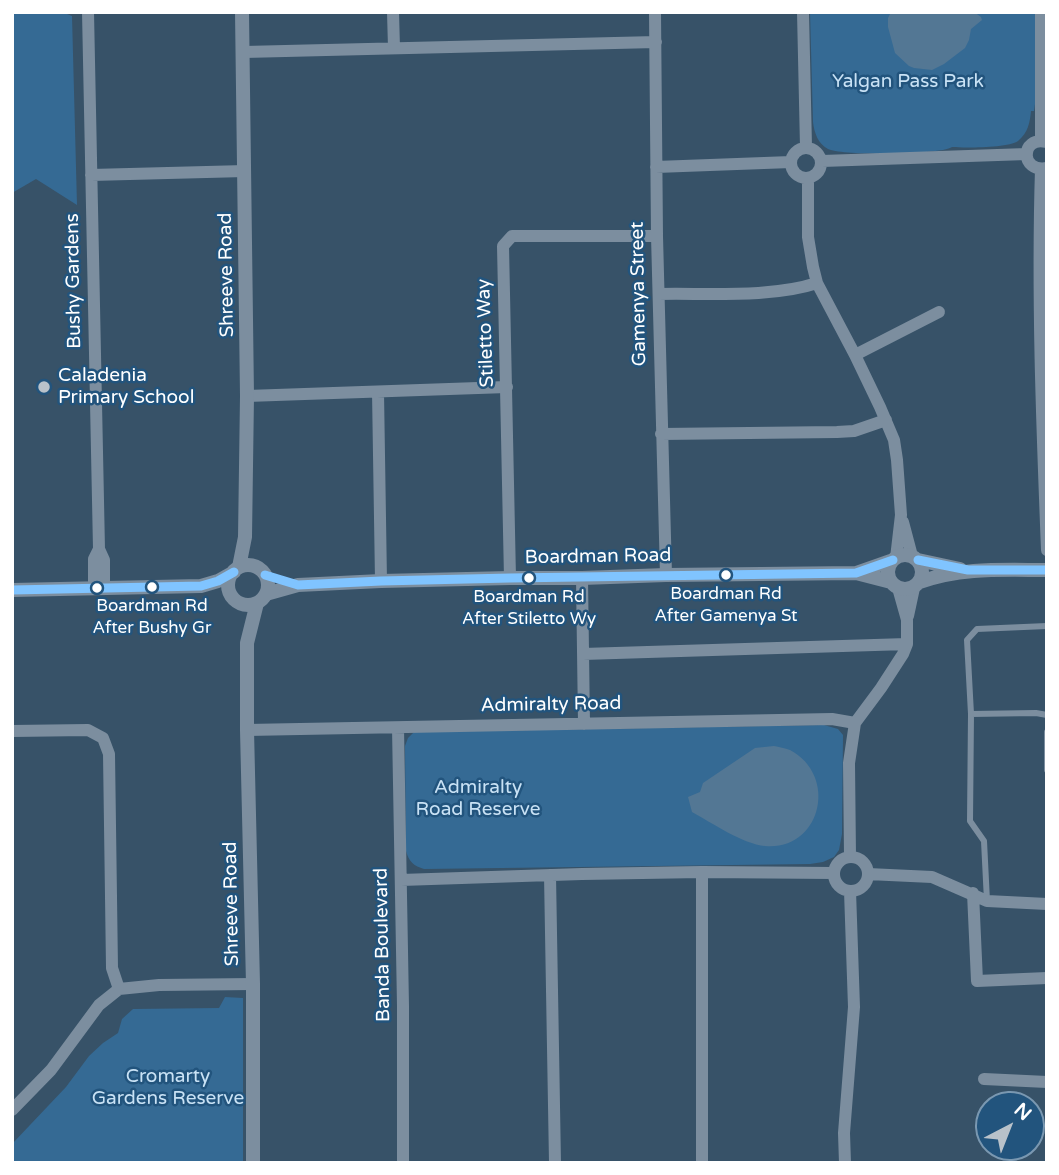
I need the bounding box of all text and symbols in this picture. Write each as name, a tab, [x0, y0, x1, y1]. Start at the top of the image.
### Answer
park label: Yalgan Pass Park	[832, 71, 984, 93]
street label: Shreeve Road	[215, 212, 239, 338]
street label: Bushy Gardens	[61, 213, 87, 349]
street label: Gamenya Street	[626, 221, 652, 367]
street label: Stiletto Way	[473, 278, 499, 388]
place label: Caladenia Primary School	[58, 365, 194, 409]
marker: Caladenia Primary School	[36, 379, 52, 395]
street label: Boardman Road	[524, 544, 672, 570]
marker: Boardman Rd After Gamenya St	[719, 568, 733, 582]
marker: Boardman Rd After Stiletto Wy	[522, 571, 536, 585]
marker: Boardman Rd After Bushy Gr	[145, 580, 159, 594]
unlabelled marker	[90, 581, 104, 595]
place label: Boardman Rd After Gamenya St	[654, 585, 798, 625]
place label: Boardman Rd After Stiletto Wy	[462, 588, 596, 628]
place label: Boardman Rd After Bushy Gr	[93, 597, 211, 637]
street label: Admiralty Road	[480, 692, 622, 718]
park label: Admiralty Road Reserve	[416, 777, 540, 821]
street label: Shreeve Road	[220, 841, 244, 967]
street label: Banda Boulevard	[370, 868, 396, 1022]
park label: Cromarty Gardens Reserve	[92, 1066, 244, 1110]
north arrow	[975, 1091, 1045, 1161]
text: N	[1010, 1099, 1036, 1125]

